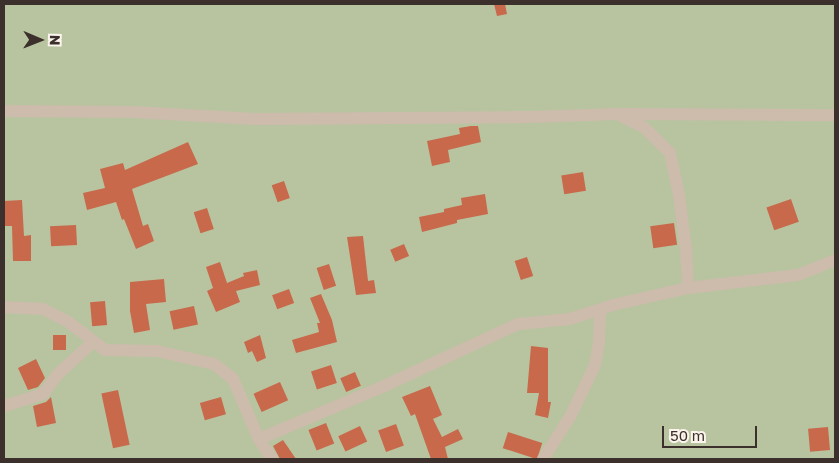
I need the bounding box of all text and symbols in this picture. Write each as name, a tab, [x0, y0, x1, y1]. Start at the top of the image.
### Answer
north arrow	[15, 15, 65, 65]
text: N	[47, 35, 64, 46]
scale bar	[664, 416, 759, 448]
text: 50 m	[670, 426, 705, 444]

